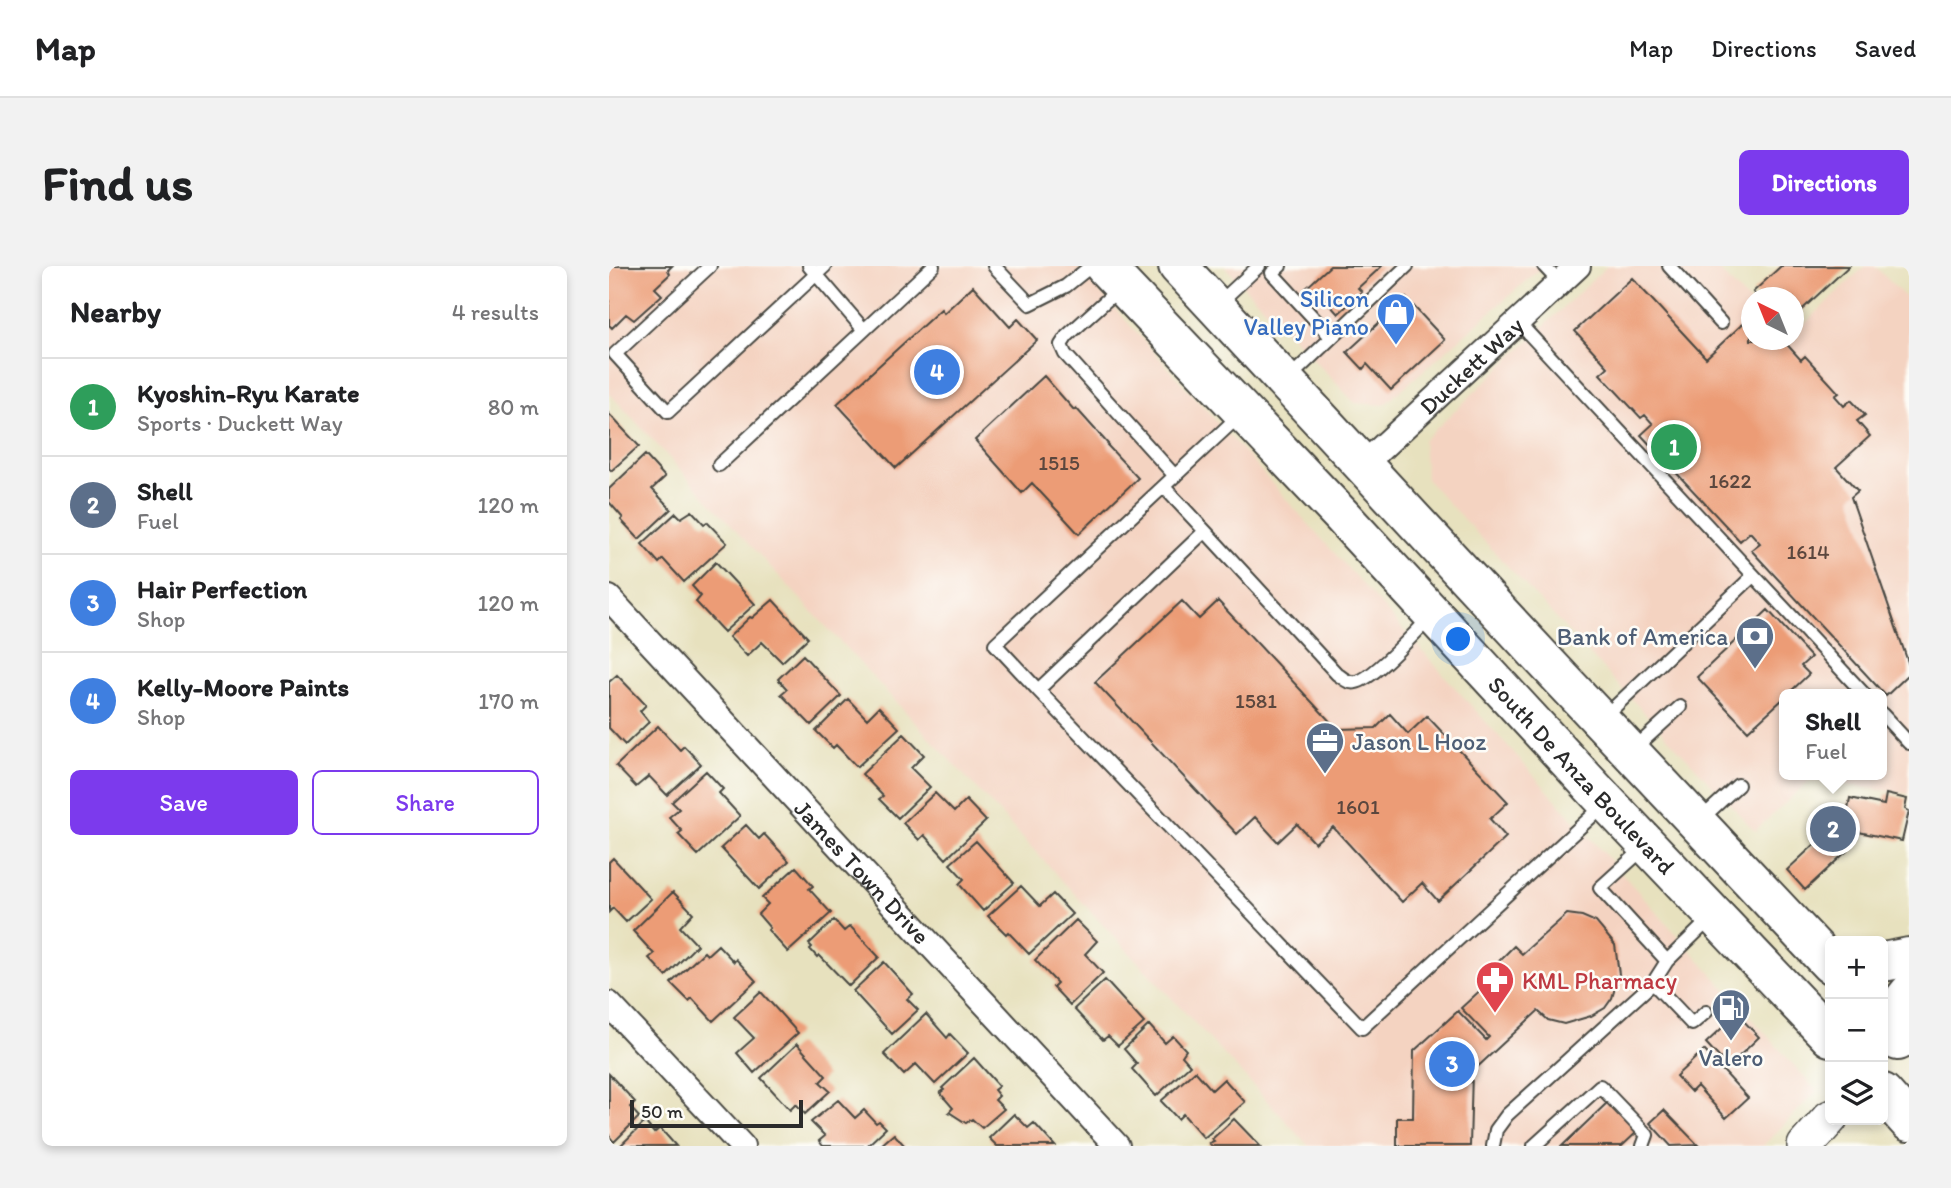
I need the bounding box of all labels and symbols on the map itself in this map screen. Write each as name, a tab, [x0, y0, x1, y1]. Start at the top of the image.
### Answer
place label: Silicon Valley Piano	[1244, 284, 1369, 341]
north arrow	[1741, 287, 1804, 350]
shop icon: Silicon Valley Piano	[1375, 291, 1417, 346]
street label: Duckett Way	[1413, 310, 1529, 420]
pin: 4	[914, 346, 960, 398]
pin: 1	[1651, 421, 1697, 473]
house number: 1515	[1038, 450, 1080, 475]
house number: 1622	[1709, 468, 1751, 493]
house number: 1614	[1786, 539, 1830, 564]
bank icon: Bank of America	[1734, 615, 1776, 670]
your location	[1441, 622, 1475, 656]
place label: Bank of America	[1557, 622, 1728, 651]
street label: South De Anza Boulevard	[1482, 670, 1682, 880]
house number: 1581	[1235, 688, 1277, 713]
office icon: Jason L Hooz	[1304, 720, 1346, 775]
place label: Jason L Hooz	[1352, 727, 1486, 756]
street label: James Town Drive	[789, 793, 936, 950]
house number: 1601	[1336, 794, 1380, 819]
pin: 2	[1810, 803, 1856, 855]
pharmacy icon: KML Pharmacy	[1474, 959, 1516, 1014]
place label: KML Pharmacy	[1522, 966, 1677, 995]
fuel station icon: Valero	[1710, 987, 1752, 1042]
pin: 3	[1429, 1038, 1475, 1090]
place label: Valero	[1698, 1043, 1764, 1072]
scale bar	[630, 1097, 803, 1129]

